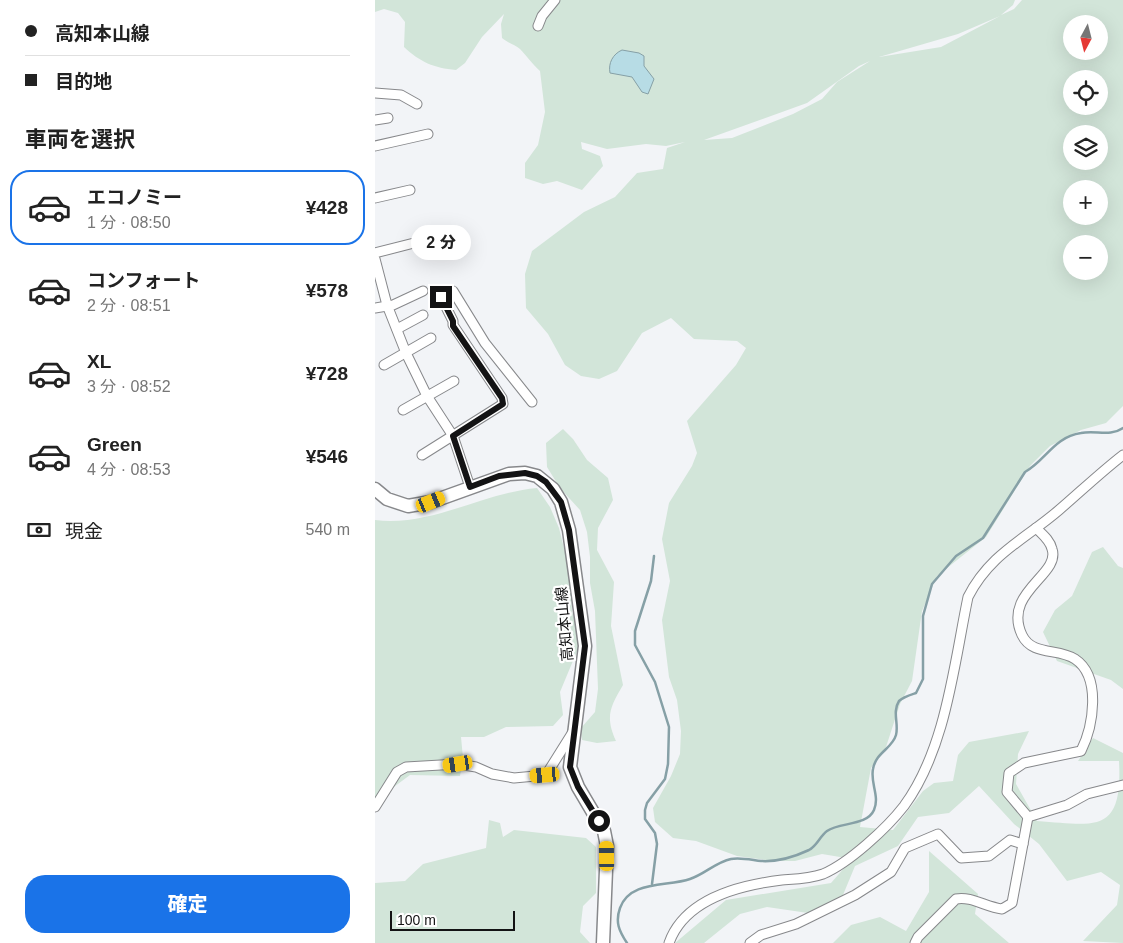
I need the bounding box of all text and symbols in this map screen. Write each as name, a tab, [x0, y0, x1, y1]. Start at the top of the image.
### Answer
north arrow	[1063, 15, 1107, 60]
map controls	[1063, 15, 1108, 280]
text: 高知本山線	[55, 23, 150, 44]
button: locate	[1063, 70, 1108, 115]
text: 目的地	[55, 71, 112, 92]
button: layers	[1063, 125, 1108, 170]
text: 車両を選択	[25, 127, 135, 152]
button: +	[1063, 180, 1108, 225]
icon: car	[27, 185, 72, 230]
text: エコノミー	[87, 187, 182, 208]
text: ¥428	[306, 197, 348, 218]
text: 1 分 · 08:50	[87, 214, 171, 231]
callout: 2 分	[411, 224, 471, 260]
text: 2 分	[426, 234, 456, 251]
button: −	[1063, 235, 1108, 280]
icon: car	[27, 268, 72, 313]
text: コンフォート	[87, 270, 200, 291]
text: ¥578	[306, 280, 348, 301]
route end	[430, 286, 452, 308]
text: 2 分 · 08:51	[87, 297, 171, 314]
icon: car	[27, 351, 72, 396]
text: XL	[87, 351, 111, 372]
text: ¥728	[306, 363, 348, 384]
text: 3 分 · 08:52	[87, 378, 171, 395]
icon: car	[27, 434, 72, 479]
text: Green	[87, 434, 142, 455]
text: ¥546	[306, 446, 348, 467]
text: 4 分 · 08:53	[87, 461, 171, 478]
car	[414, 489, 447, 515]
icon: cash	[25, 516, 53, 544]
text: 現金	[65, 521, 103, 542]
text: 540 m	[306, 521, 350, 538]
street label: 高知本山線	[552, 586, 576, 662]
car	[442, 754, 473, 774]
car	[529, 766, 560, 784]
route start	[588, 810, 610, 832]
car	[599, 841, 614, 871]
button: 確定	[25, 875, 350, 933]
scale bar	[390, 908, 515, 931]
text: 100 m	[397, 912, 436, 928]

